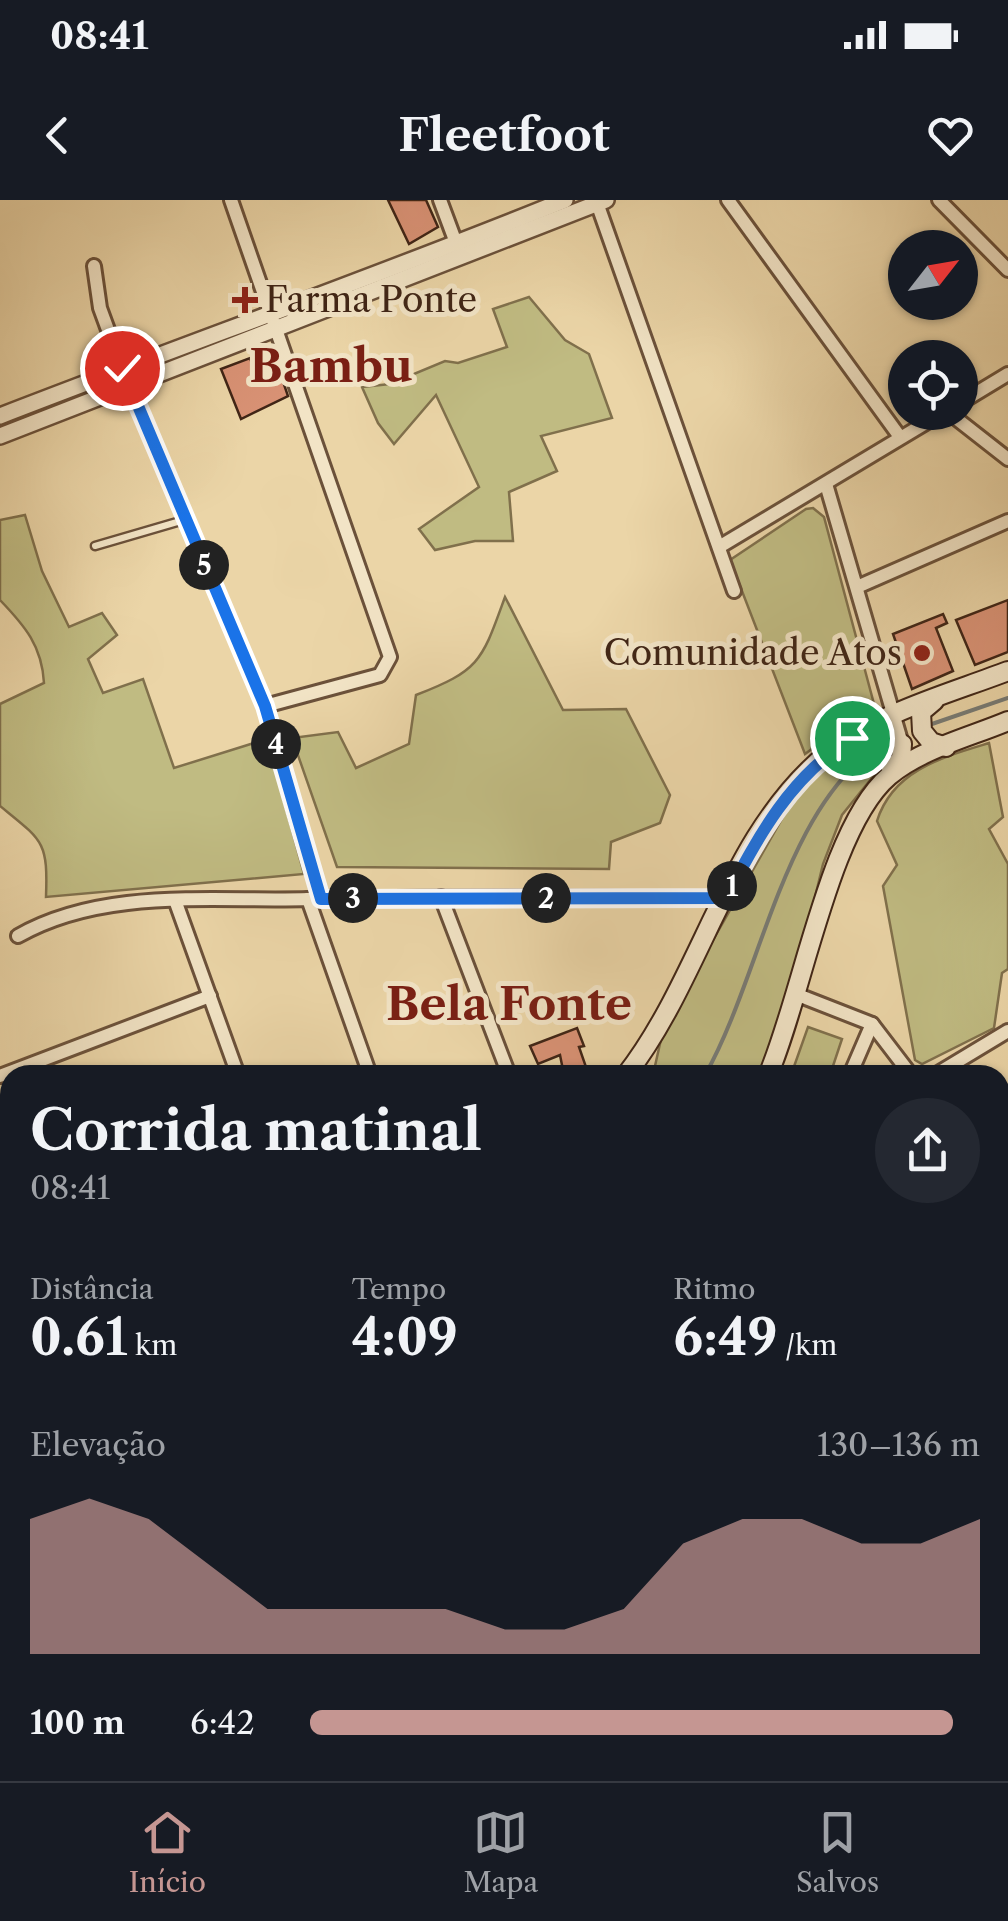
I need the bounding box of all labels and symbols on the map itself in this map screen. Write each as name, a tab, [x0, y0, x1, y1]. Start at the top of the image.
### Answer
north arrow	[888, 230, 978, 320]
place label: Farma Ponte	[265, 278, 477, 321]
marker: Farma Ponte	[234, 289, 256, 311]
pin	[80, 326, 165, 411]
district label: Bambu	[249, 338, 413, 394]
pin: 5	[179, 540, 229, 590]
place label: Comunidade Atos	[604, 631, 902, 674]
marker: Comunidade Atos	[911, 642, 933, 664]
pin	[810, 696, 895, 781]
pin: 4	[251, 719, 301, 769]
pin: 1	[707, 861, 757, 911]
pin: 3	[328, 873, 378, 923]
pin: 2	[521, 873, 571, 923]
district label: Bela Fonte	[386, 976, 632, 1032]

